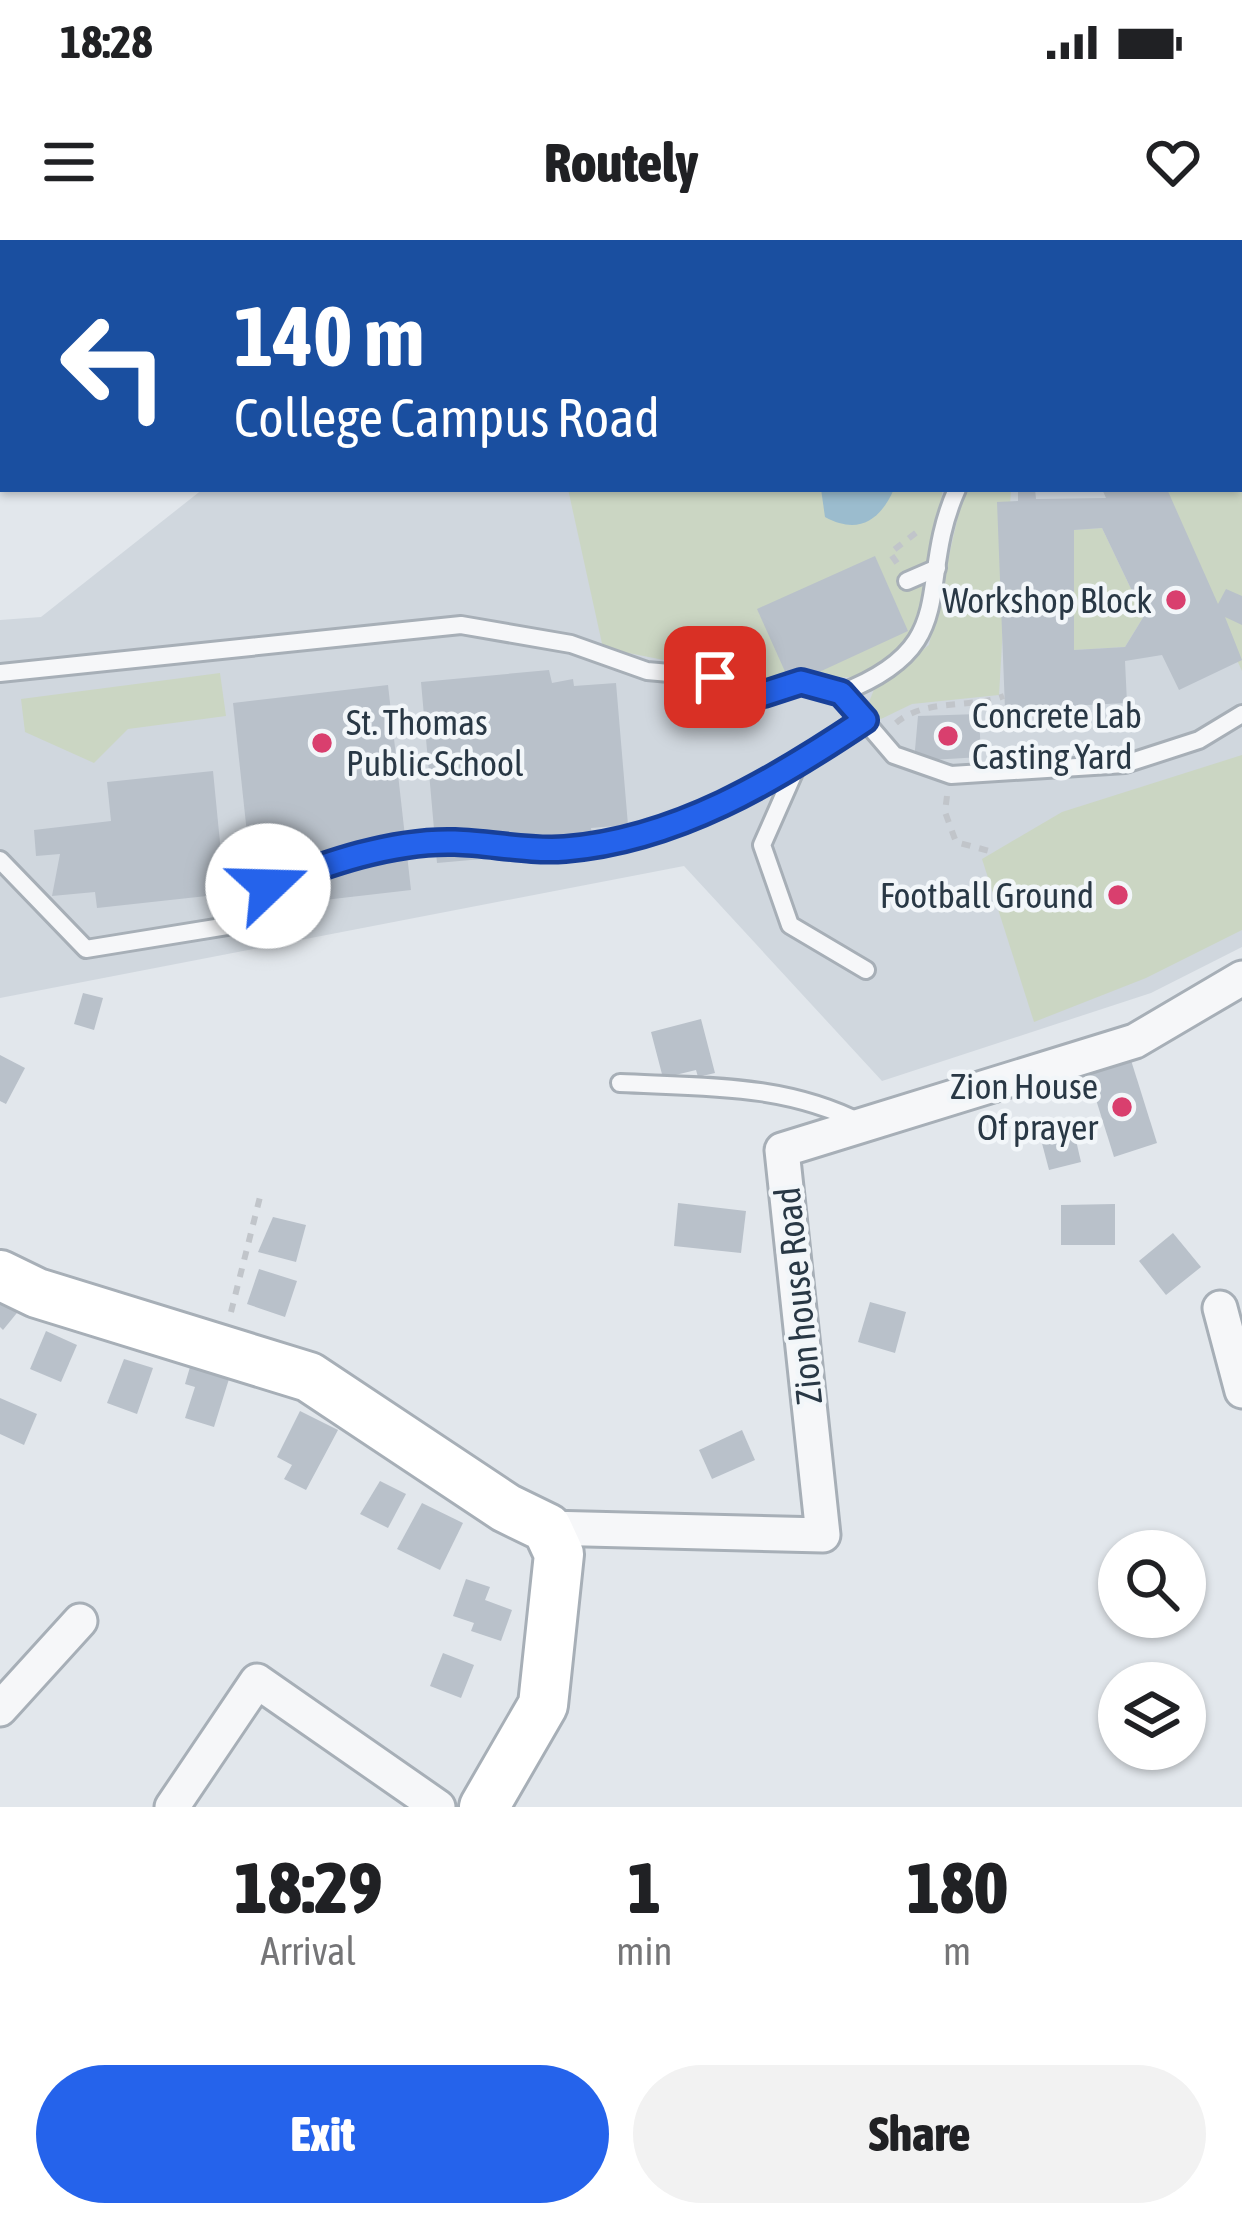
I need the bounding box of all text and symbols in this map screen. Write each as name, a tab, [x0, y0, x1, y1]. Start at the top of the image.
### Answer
text: 18:28	[60, 16, 153, 68]
icon: menu	[36, 129, 102, 195]
icon: heart	[1140, 129, 1206, 195]
text: Routely	[544, 132, 698, 193]
icon: left	[36, 288, 192, 444]
text: 140 m	[234, 288, 424, 384]
text: College Campus Road	[234, 387, 660, 448]
place label: Workshop Block	[942, 579, 1152, 621]
marker: Workshop Block	[1163, 587, 1189, 613]
pin	[664, 626, 766, 728]
icon: arrive	[682, 644, 748, 710]
place label: Concrete Lab Casting Yard	[972, 694, 1142, 777]
place label: St. Thomas Public School	[346, 701, 524, 784]
marker: Concrete Lab Casting Yard	[935, 723, 961, 749]
marker: St. Thomas Public School	[309, 730, 335, 756]
position arrow	[205, 823, 331, 949]
place label: Football Ground	[880, 874, 1094, 916]
marker: Football Ground	[1105, 882, 1131, 908]
place label: Zion House Of prayer	[950, 1065, 1099, 1148]
marker: Zion House Of prayer	[1109, 1094, 1135, 1120]
street label: Zion house Road	[766, 1185, 830, 1407]
map controls	[1098, 1530, 1206, 1770]
button: search	[1098, 1530, 1206, 1638]
button: layers	[1098, 1662, 1206, 1770]
text: 18:29	[234, 1846, 382, 1928]
text: 1	[627, 1846, 661, 1928]
text: 180	[906, 1846, 1008, 1928]
text: Arrival	[261, 1929, 356, 1973]
text: min	[616, 1929, 672, 1973]
text: m	[943, 1929, 971, 1973]
button: Exit	[36, 2065, 609, 2203]
button: Share	[633, 2065, 1206, 2203]

